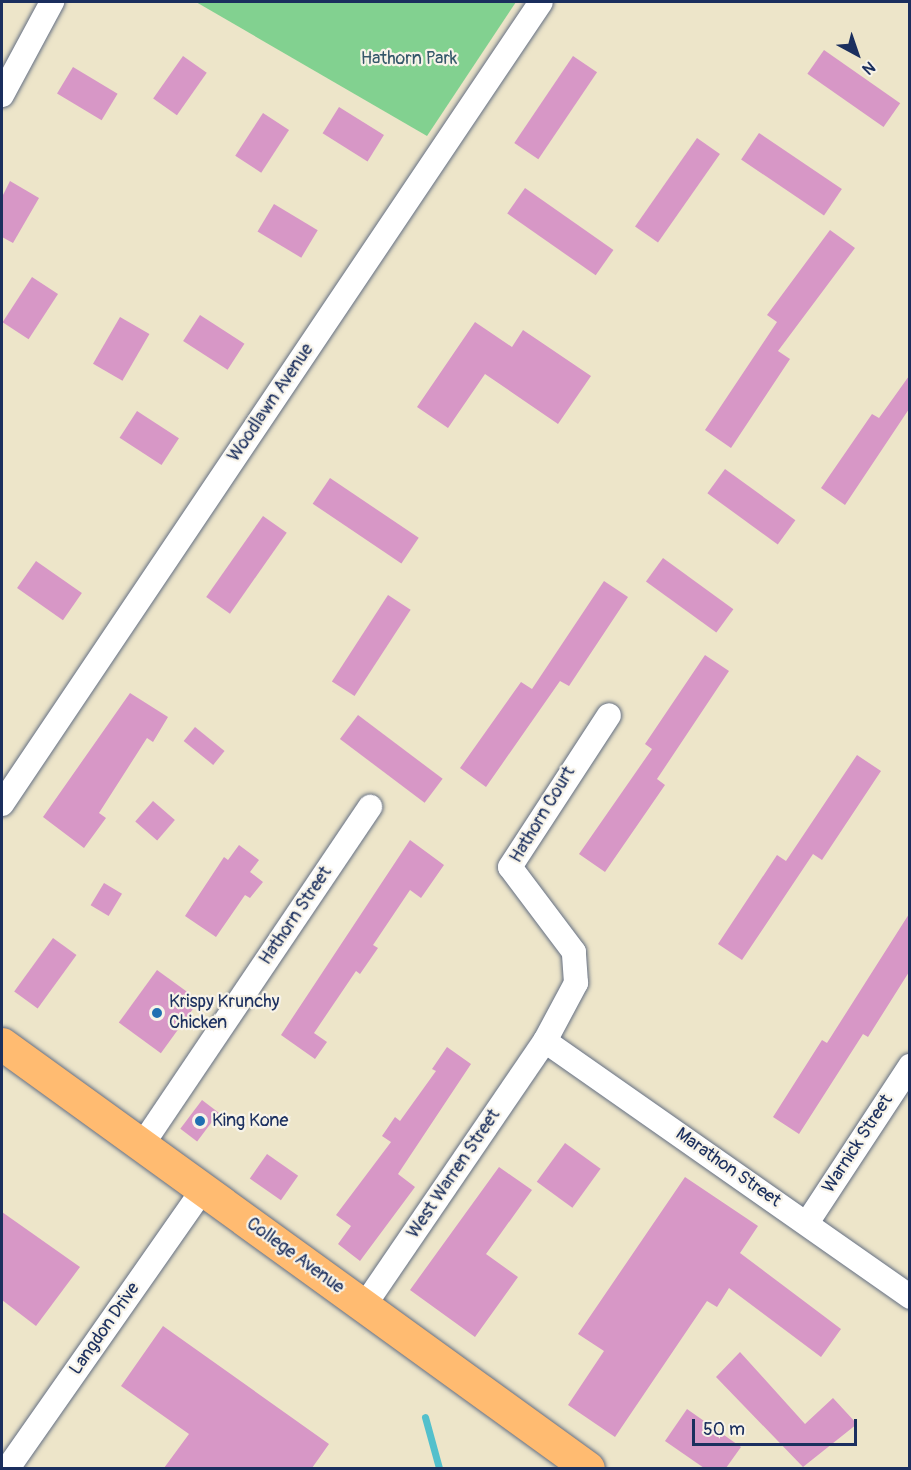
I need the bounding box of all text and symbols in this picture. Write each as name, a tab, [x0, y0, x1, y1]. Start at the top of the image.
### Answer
north arrow	[827, 24, 887, 84]
park label: Hathorn Park	[361, 48, 457, 70]
text: N	[858, 57, 879, 79]
street label: Woodlawn Avenue	[224, 340, 318, 466]
street label: Hathorn Court	[506, 763, 580, 867]
street label: Hathorn Street	[255, 863, 337, 969]
place label: Krispy Krunchy Chicken	[169, 992, 279, 1034]
marker: Krispy Krunchy Chicken	[150, 1006, 164, 1020]
street label: Warnick Street	[818, 1091, 898, 1197]
street label: West Warren Street	[403, 1105, 505, 1243]
place label: King Kone	[212, 1110, 288, 1132]
marker: King Kone	[193, 1114, 207, 1128]
street label: Marathon Street	[671, 1124, 785, 1212]
street label: College Avenue	[242, 1213, 348, 1299]
street label: Langdon Drive	[65, 1279, 145, 1379]
scale bar	[695, 1407, 860, 1445]
text: 50 m	[703, 1418, 745, 1441]

